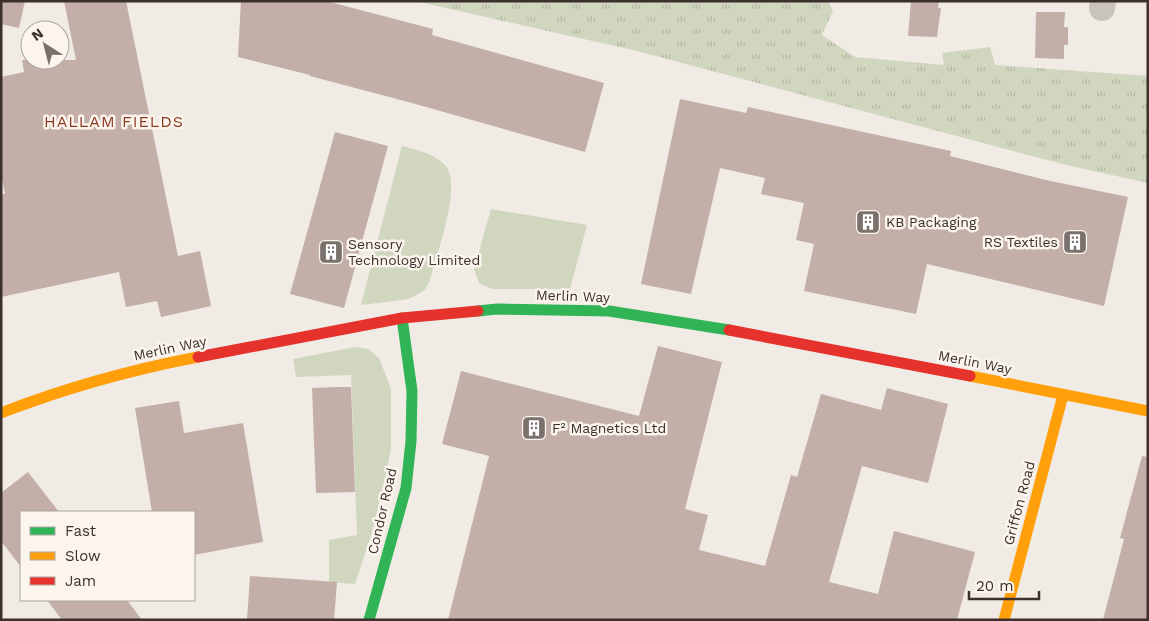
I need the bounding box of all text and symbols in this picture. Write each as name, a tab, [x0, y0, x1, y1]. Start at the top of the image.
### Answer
north arrow	[20, 20, 70, 70]
text: N	[28, 25, 46, 44]
district label: HALLAM FIELDS	[44, 112, 184, 131]
building icon: KB Packaging	[855, 209, 881, 235]
place label: KB Packaging	[886, 214, 977, 230]
building icon: RS Textiles	[1062, 229, 1088, 255]
place label: RS Textiles	[984, 234, 1058, 250]
place label: Sensory Technology Limited	[348, 236, 480, 268]
building icon: Sensory Technology Limited	[318, 239, 344, 265]
street label: Merlin Way	[536, 287, 611, 305]
street label: Merlin Way	[132, 332, 209, 364]
street label: Merlin Way	[937, 347, 1014, 377]
building icon: F² Magnetics Ltd	[521, 415, 547, 441]
place label: F² Magnetics Ltd	[552, 420, 666, 436]
street label: Griffon Road	[1000, 459, 1038, 547]
street label: Condor Road	[364, 466, 400, 556]
legend	[20, 511, 195, 601]
text: Fast	[65, 522, 97, 540]
text: Slow	[65, 547, 101, 565]
scale bar	[969, 568, 1039, 600]
text: Jam	[65, 572, 96, 590]
text: 20 m	[976, 577, 1014, 595]

